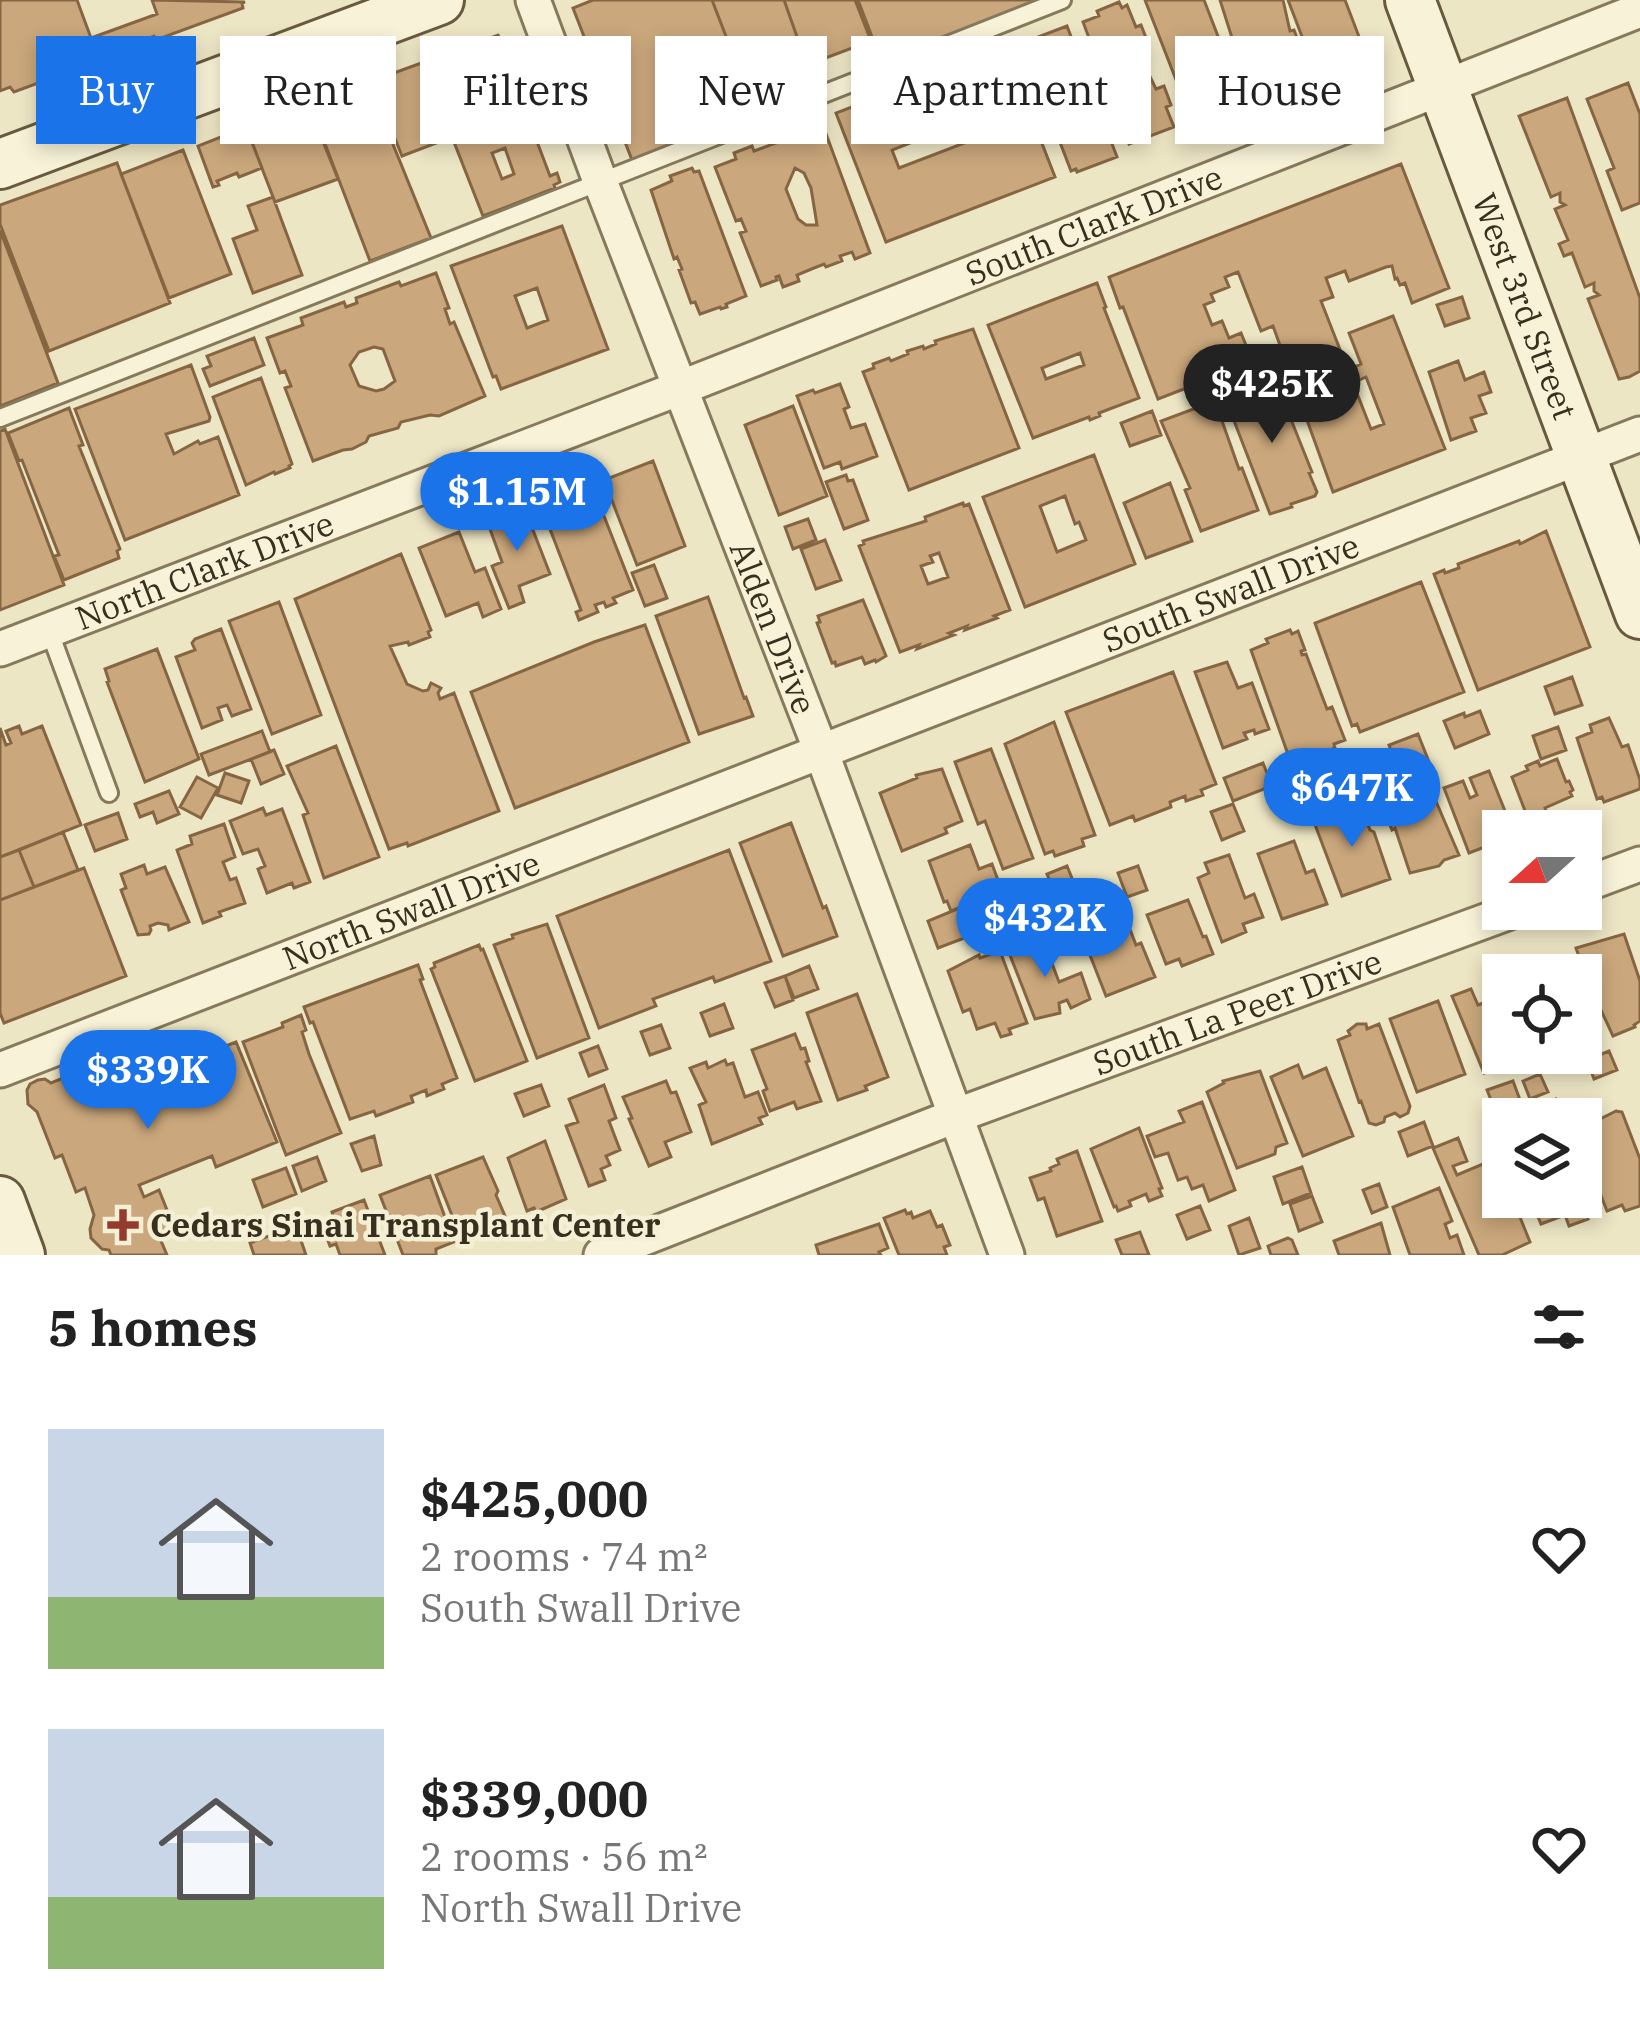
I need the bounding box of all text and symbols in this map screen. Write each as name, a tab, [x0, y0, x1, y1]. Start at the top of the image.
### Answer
chip: Buy	[36, 36, 196, 144]
chip: Rent	[220, 36, 396, 144]
chip: Filters	[420, 36, 631, 144]
chip: New	[655, 36, 827, 144]
chip: Apartment	[851, 36, 1151, 144]
chip: House	[1175, 36, 1384, 144]
street label: South Clark Drive	[959, 155, 1228, 295]
street label: West 3rd Street	[1463, 187, 1587, 425]
pin: $425K	[1188, 344, 1356, 446]
text: $425K	[1210, 357, 1334, 408]
pin: $1.15M	[419, 452, 615, 554]
text: $1.15M	[447, 465, 587, 516]
street label: North Clark Drive	[69, 501, 340, 639]
street label: South Swall Drive	[1096, 523, 1365, 661]
street label: Alden Drive	[721, 535, 827, 720]
pin: $647K	[1268, 748, 1436, 850]
text: $647K	[1290, 761, 1414, 812]
north arrow	[1482, 810, 1602, 930]
map controls	[1482, 810, 1602, 1218]
street label: North Swall Drive	[276, 841, 546, 979]
pin: $432K	[961, 878, 1129, 980]
text: $432K	[983, 891, 1107, 942]
street label: South La Peer Drive	[1087, 939, 1387, 1085]
button: locate	[1482, 954, 1602, 1074]
pin: $339K	[64, 1030, 232, 1132]
text: $339K	[86, 1043, 210, 1094]
button: layers	[1482, 1098, 1602, 1218]
place label: Cedars Sinai Transplant Center	[150, 1203, 661, 1246]
marker: Cedars Sinai Transplant Center	[107, 1209, 139, 1241]
text: 5 homes	[48, 1294, 258, 1360]
icon: filters	[1526, 1294, 1592, 1360]
text: $425,000	[420, 1465, 648, 1531]
icon: home	[144, 1477, 288, 1621]
icon: heart	[1526, 1516, 1592, 1582]
text: 2 rooms · 74 m²	[420, 1531, 708, 1582]
text: South Swall Drive	[420, 1582, 741, 1633]
text: $339,000	[420, 1765, 648, 1831]
icon: home	[144, 1777, 288, 1921]
icon: heart	[1526, 1816, 1592, 1882]
text: 2 rooms · 56 m²	[420, 1831, 708, 1882]
text: North Swall Drive	[420, 1882, 742, 1933]

